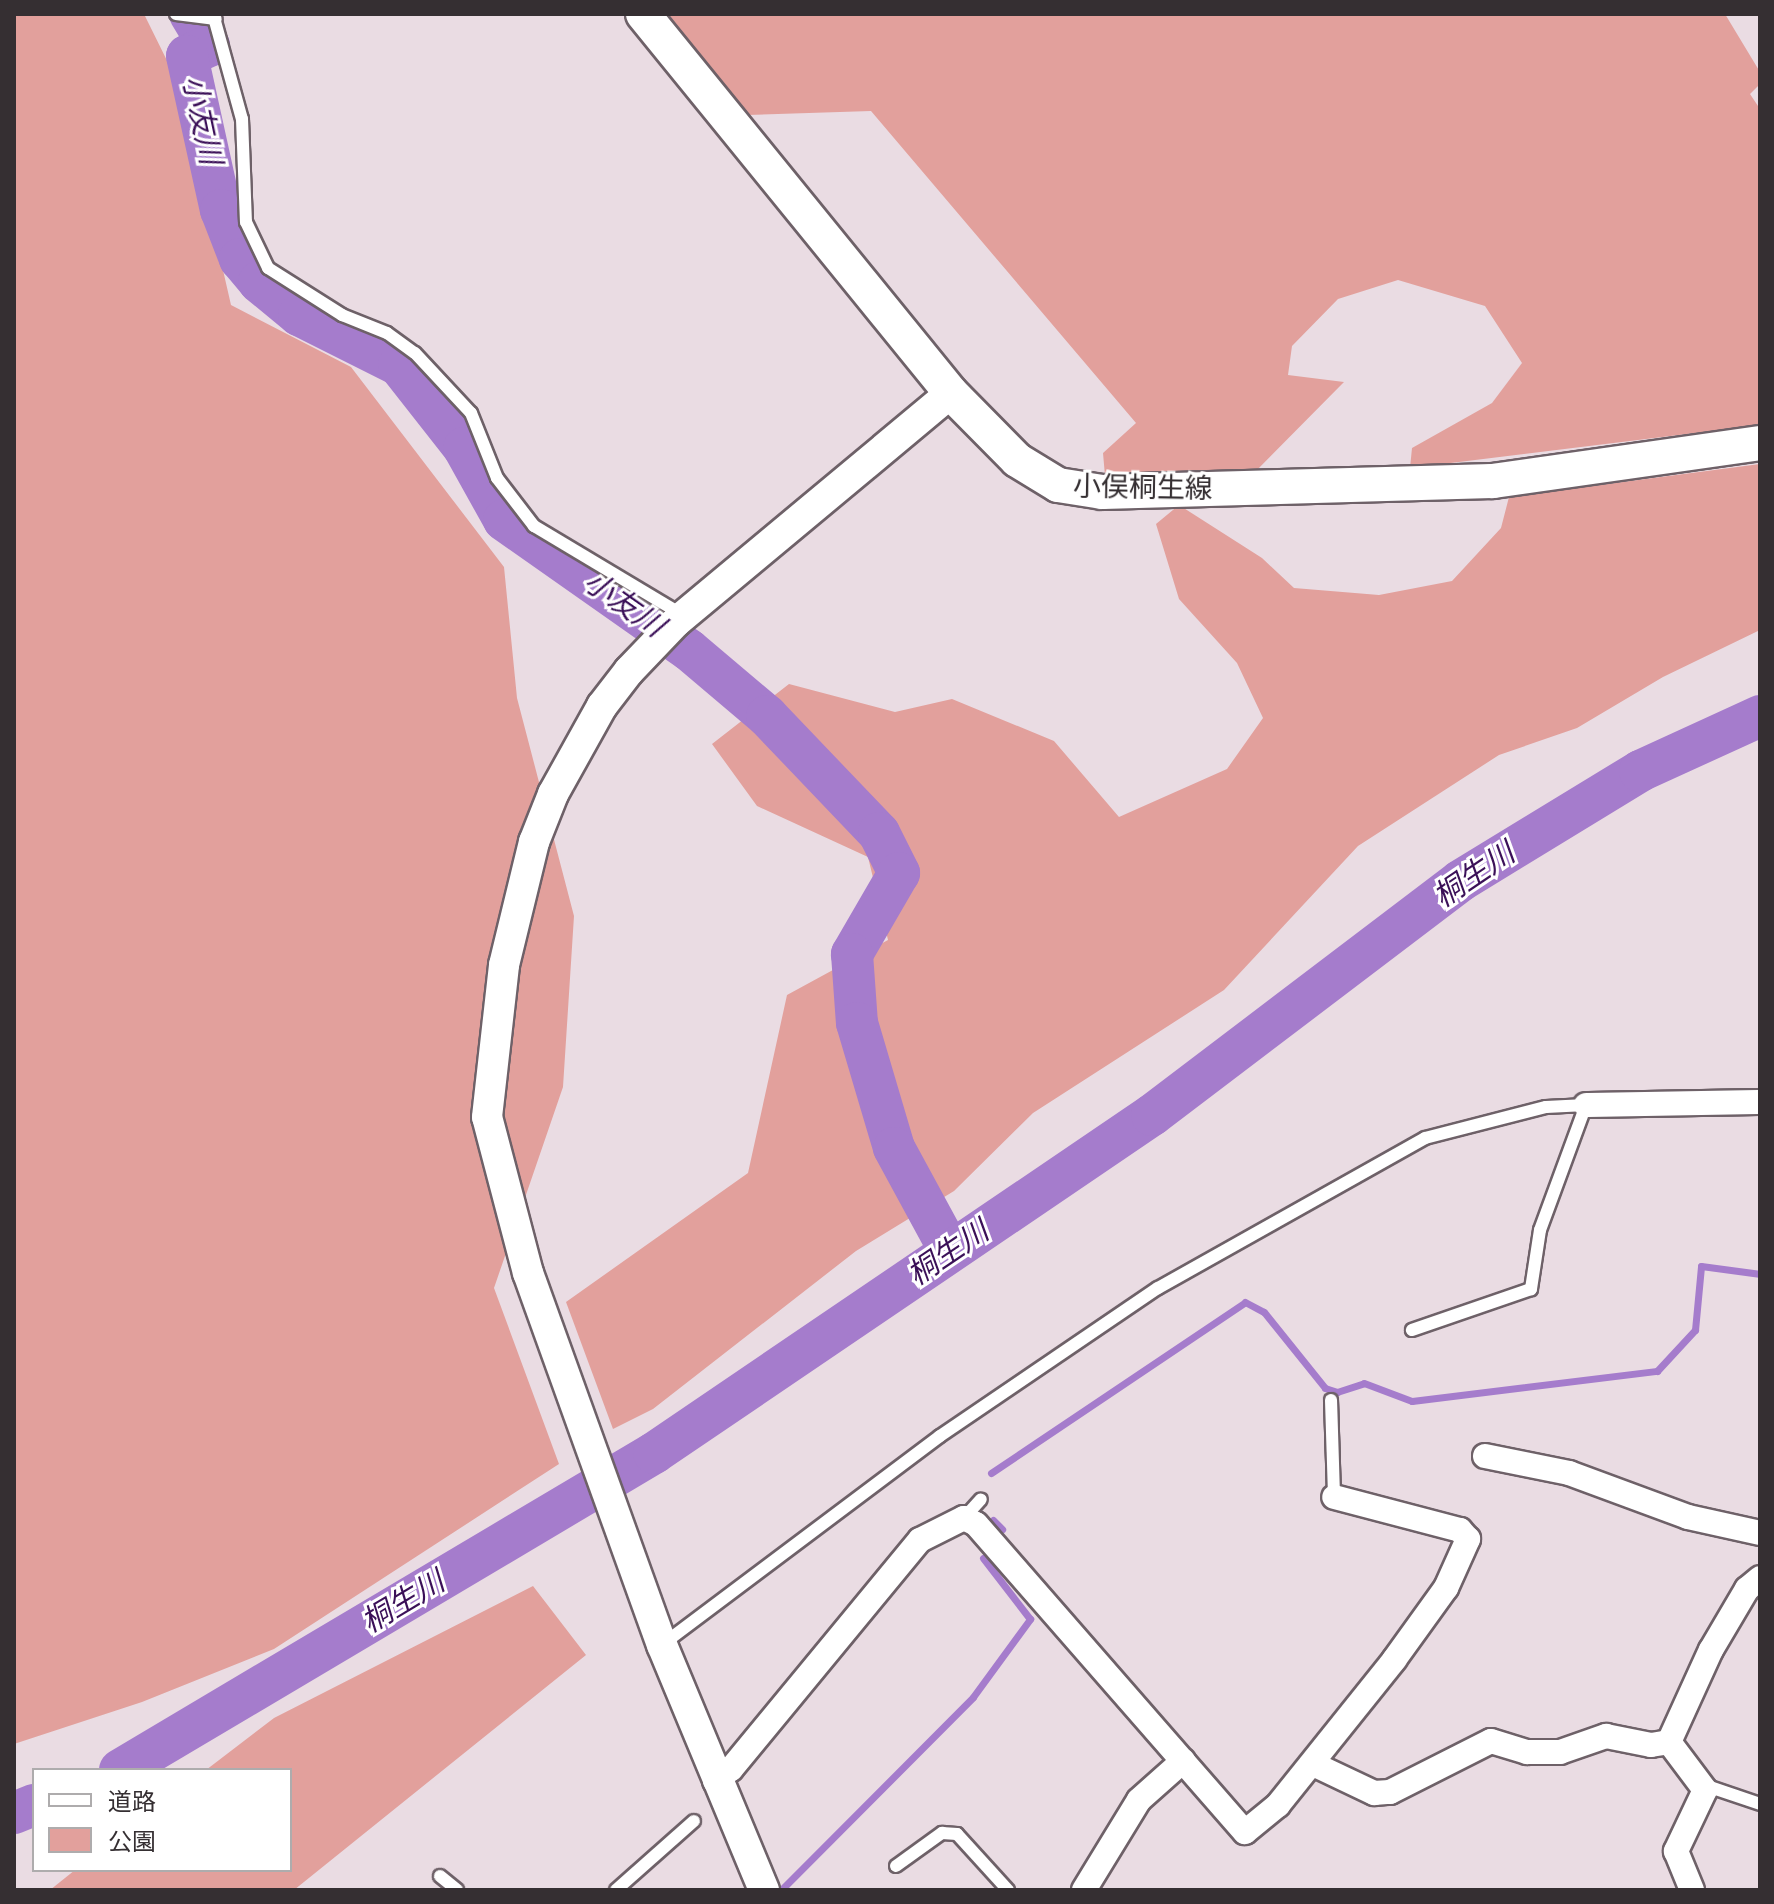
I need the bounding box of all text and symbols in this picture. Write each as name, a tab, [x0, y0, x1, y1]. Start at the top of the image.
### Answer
water label: 小友川	[175, 72, 229, 168]
street label: 小俣桐生線	[1073, 470, 1213, 506]
water label: 小友川	[577, 563, 671, 645]
water label: 桐生川	[1427, 835, 1521, 915]
water label: 桐生川	[901, 1213, 995, 1293]
water label: 桐生川	[355, 1563, 451, 1641]
legend	[32, 1768, 292, 1872]
text: 道路	[108, 1784, 156, 1819]
text: 公園	[108, 1824, 156, 1859]

